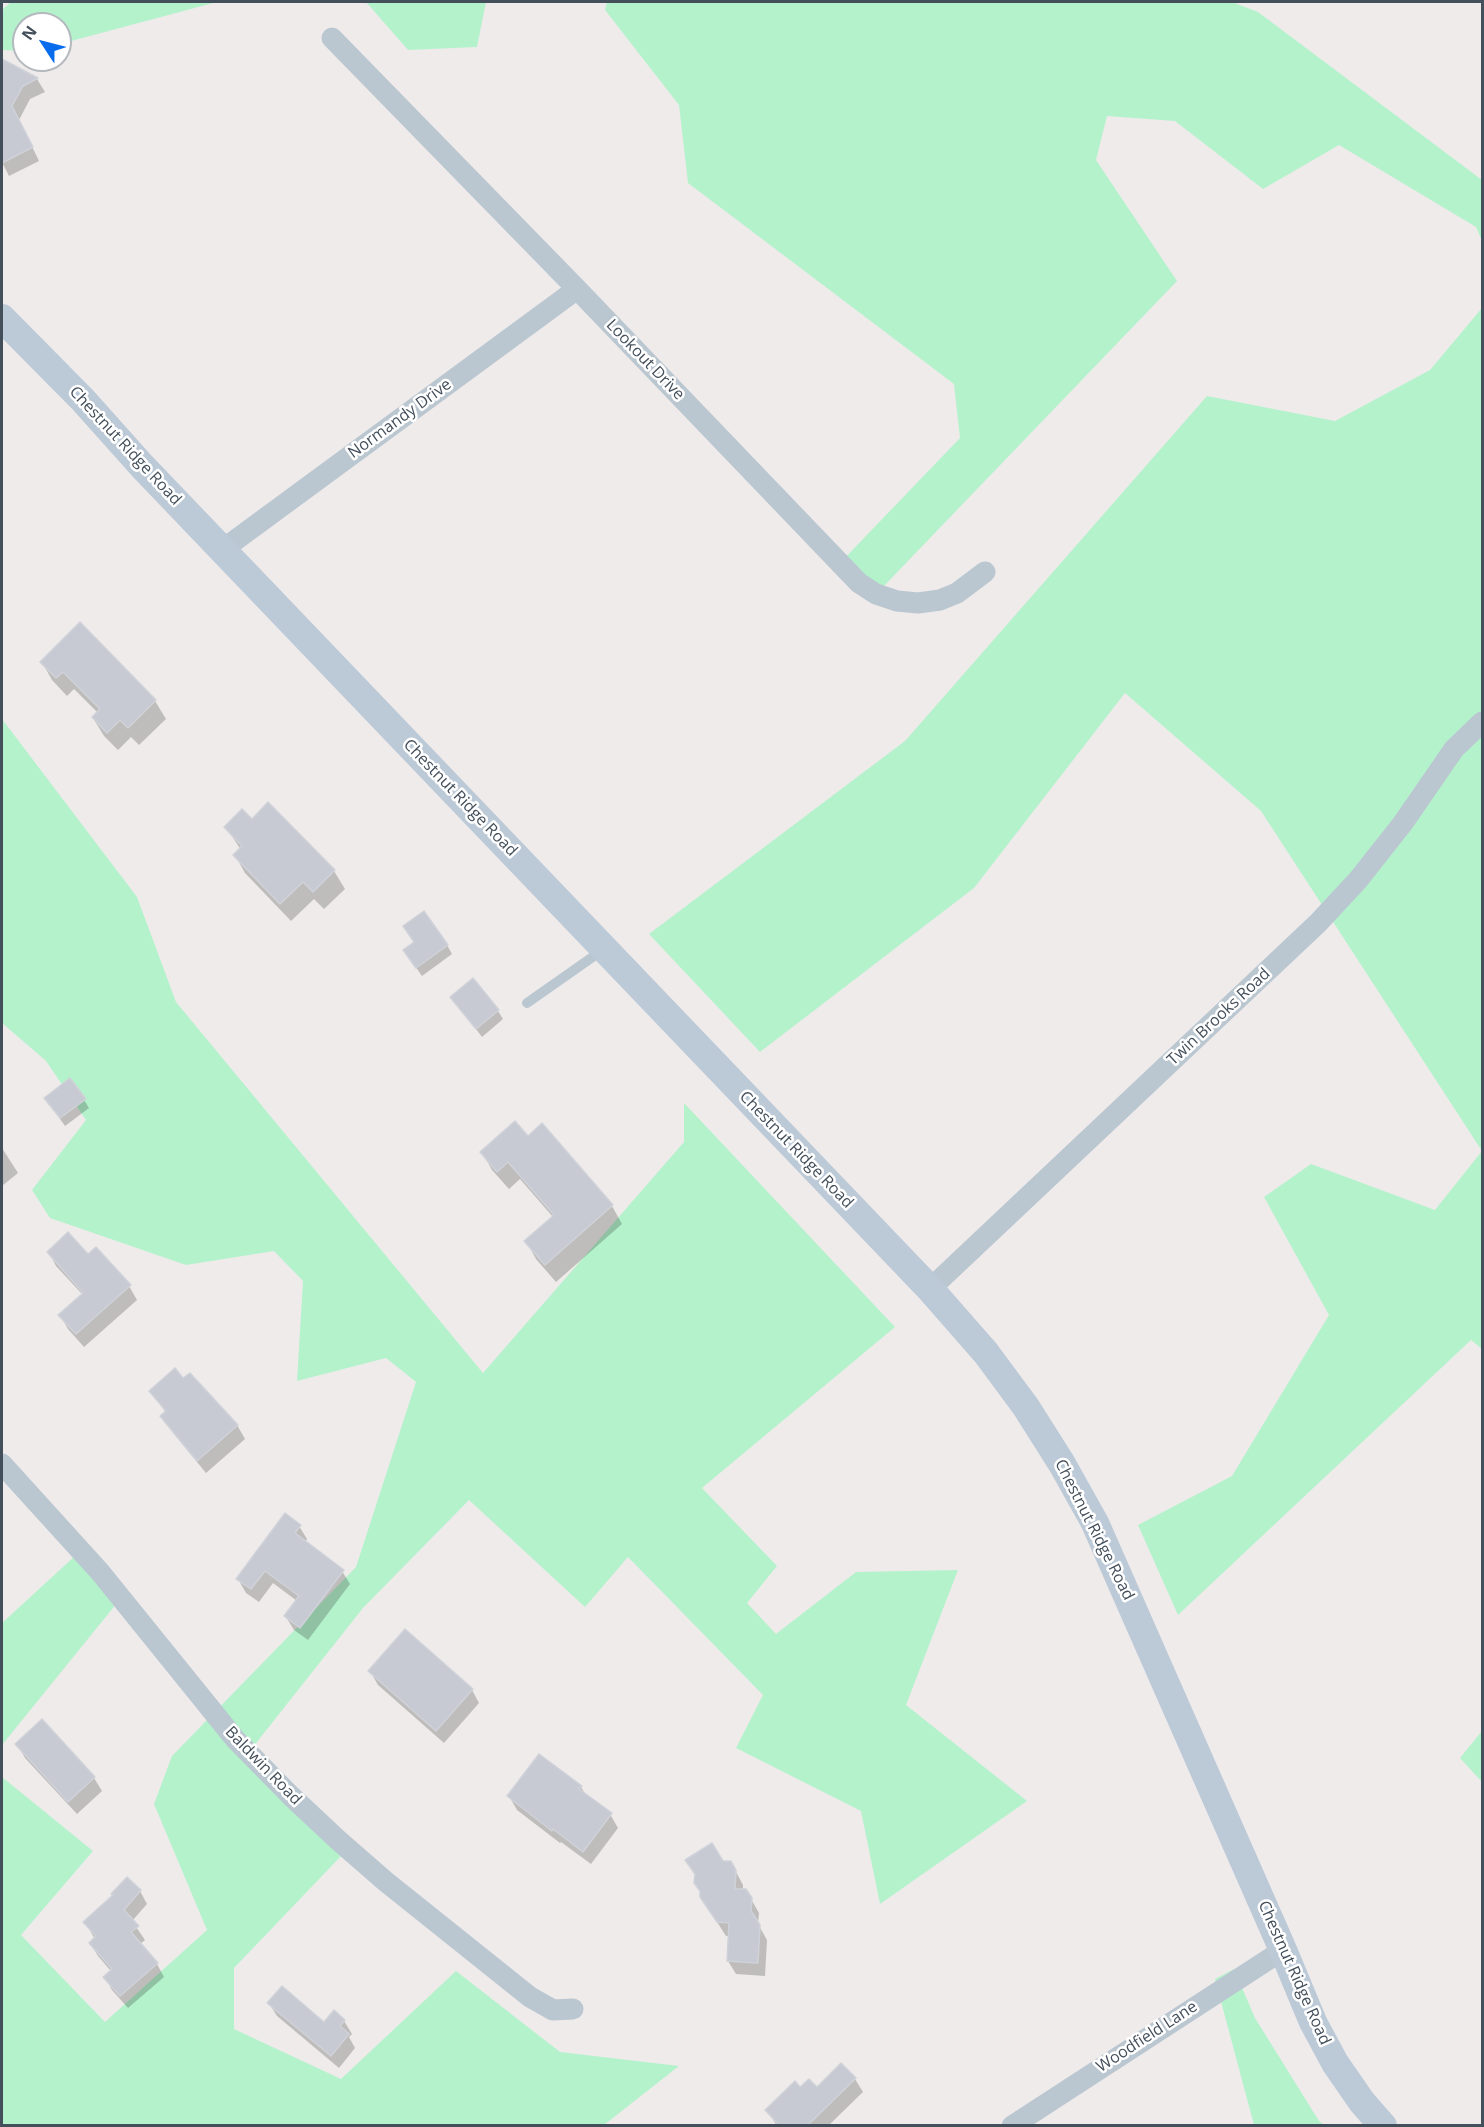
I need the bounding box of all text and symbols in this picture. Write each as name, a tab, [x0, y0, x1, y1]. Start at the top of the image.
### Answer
north arrow	[12, 12, 72, 72]
text: N	[16, 21, 42, 44]
street label: Lookout Drive	[602, 316, 688, 404]
street label: Normandy Drive	[345, 375, 455, 463]
street label: Chestnut Ridge Road	[65, 383, 185, 509]
street label: Chestnut Ridge Road	[399, 735, 521, 861]
street label: Twin Brooks Road	[1164, 964, 1274, 1070]
street label: Chestnut Ridge Road	[735, 1087, 857, 1213]
street label: Chestnut Ridge Road	[1050, 1456, 1138, 1604]
street label: Baldwin Road	[221, 1723, 305, 1809]
street label: Chestnut Ridge Road	[1254, 1898, 1334, 2048]
street label: Woodfield Lane	[1093, 1997, 1201, 2077]

